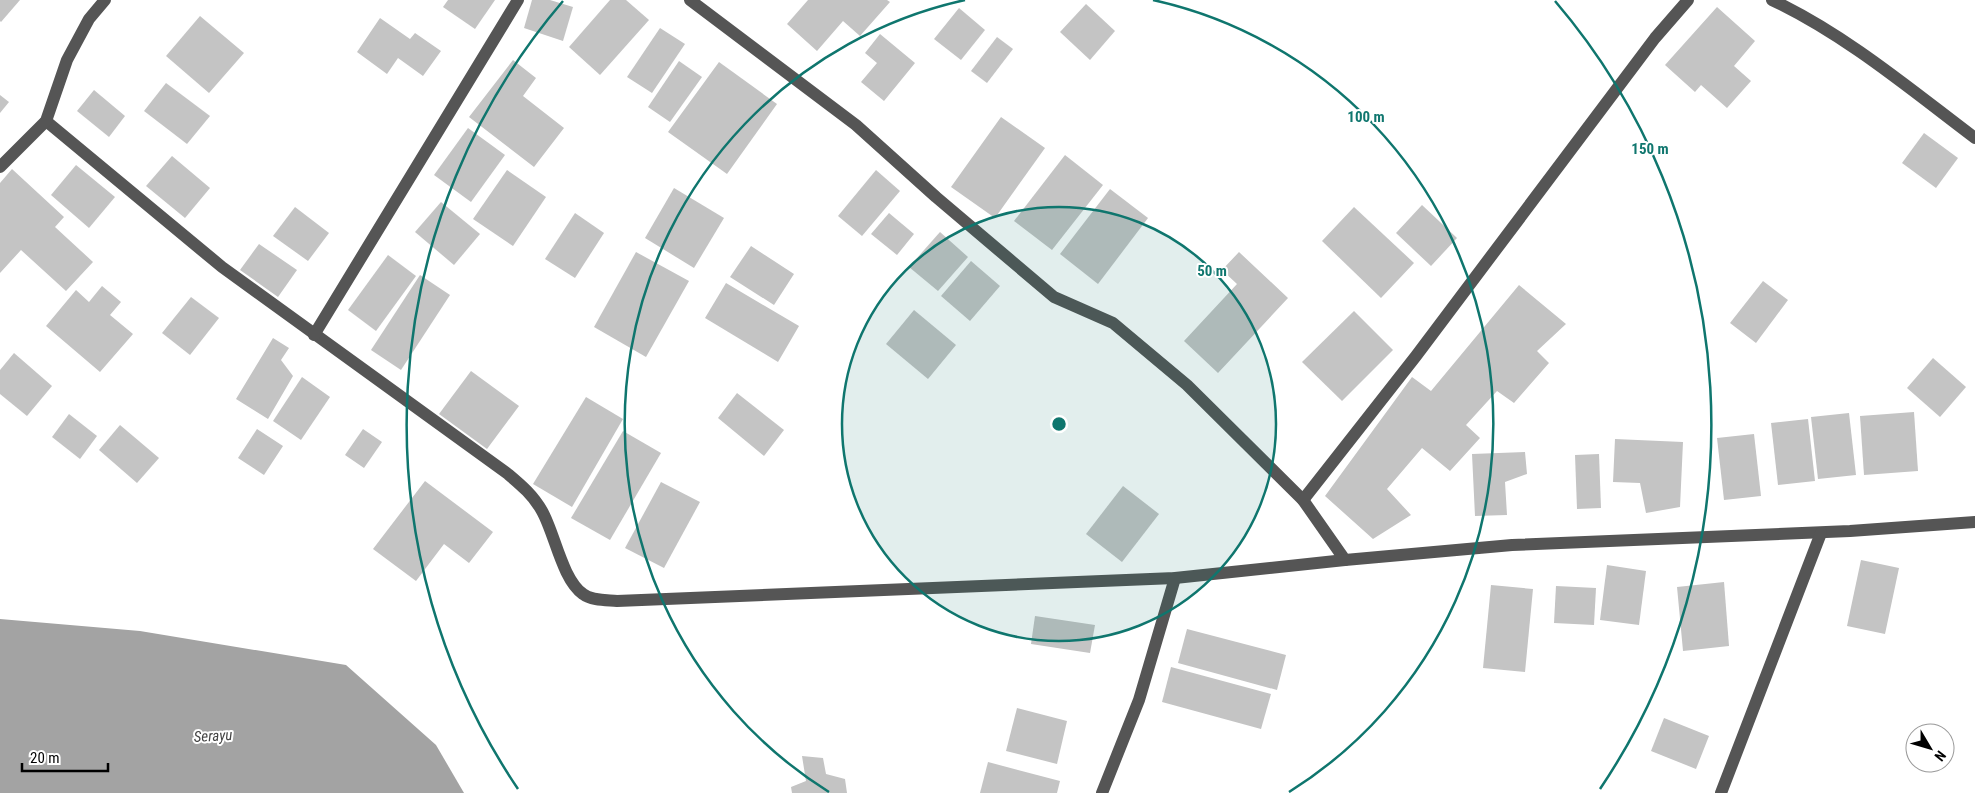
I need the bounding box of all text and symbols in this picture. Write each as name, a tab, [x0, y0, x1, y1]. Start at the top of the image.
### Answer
text: 100 m	[1347, 108, 1385, 126]
text: 150 m	[1631, 140, 1669, 158]
text: 50 m	[1197, 262, 1227, 280]
centre of rings	[1050, 415, 1068, 433]
north arrow	[1905, 723, 1955, 773]
water label: Serayu	[193, 726, 233, 746]
scale bar	[22, 740, 109, 772]
text: N	[1931, 748, 1949, 764]
text: 20 m	[30, 749, 60, 767]

